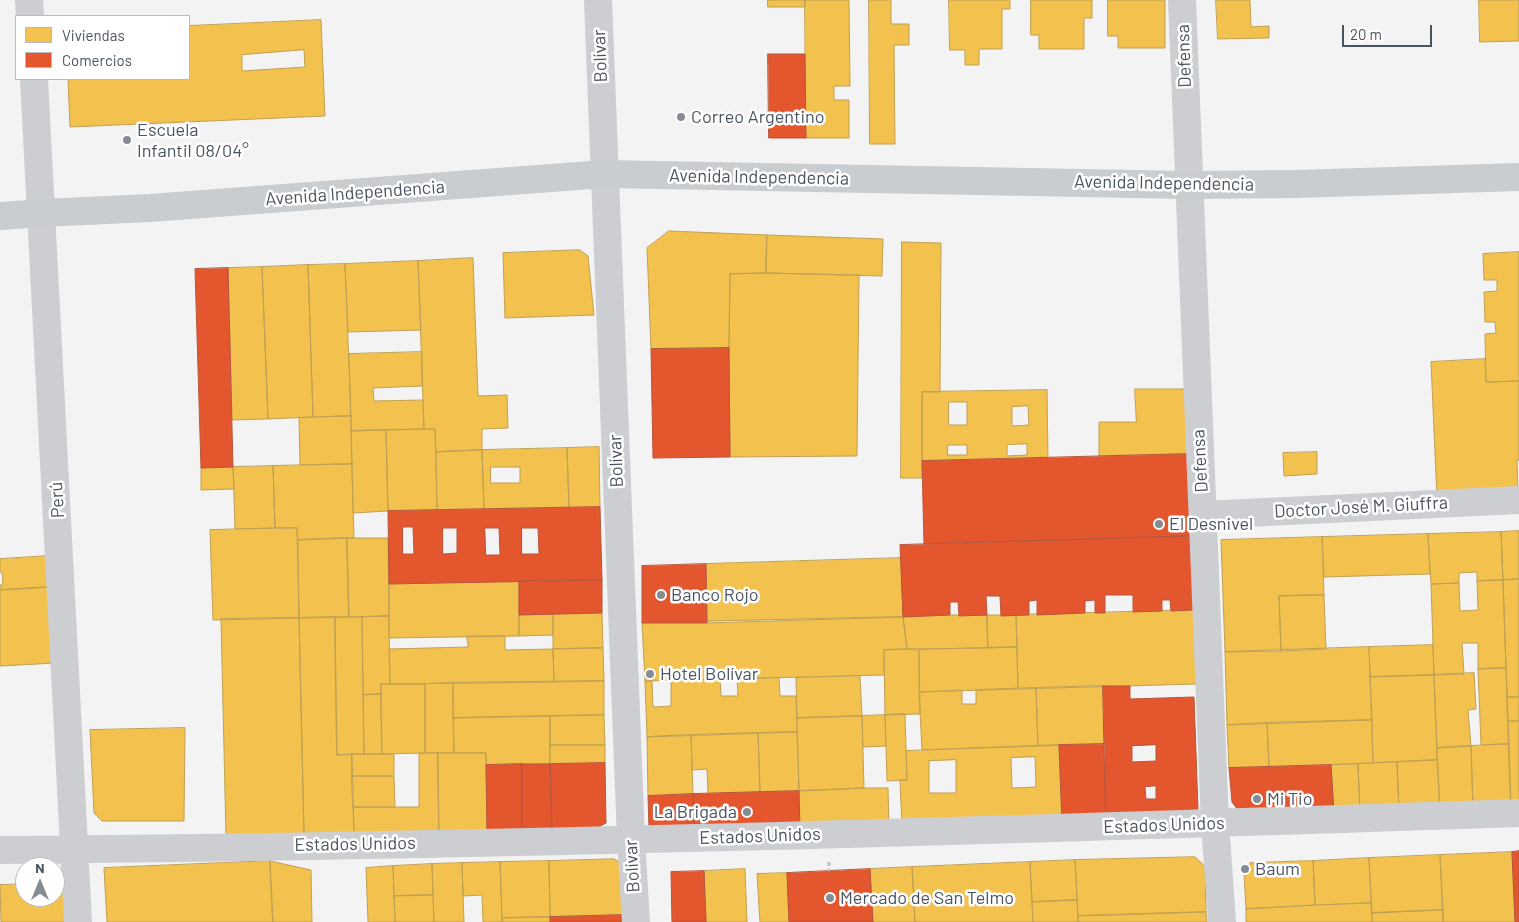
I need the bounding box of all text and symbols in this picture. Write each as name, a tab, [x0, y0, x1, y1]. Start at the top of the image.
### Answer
legend	[15, 15, 190, 80]
scale bar	[1344, 15, 1434, 47]
street label: Defensa	[1172, 24, 1196, 88]
text: 20 m	[1350, 25, 1382, 43]
text: Viviendas	[62, 26, 125, 44]
street label: Bolívar	[588, 29, 612, 83]
text: Comercios	[62, 51, 132, 69]
place label: Correo Argentino	[691, 106, 824, 128]
marker: Correo Argentino	[675, 111, 687, 123]
place label: Escuela Infantil 08/04°	[137, 119, 249, 162]
marker: Escuela Infantil 08/04°	[121, 134, 133, 146]
street label: Avenida Independencia	[669, 165, 849, 189]
street label: Avenida Independencia	[1074, 171, 1254, 195]
street label: Avenida Independencia	[264, 176, 446, 210]
street label: Defensa	[1188, 429, 1212, 493]
street label: Bolívar	[604, 434, 628, 488]
street label: Perú	[45, 481, 69, 519]
street label: Doctor José M. Giuffra	[1274, 492, 1448, 522]
place label: El Desnivel	[1169, 513, 1253, 535]
marker: El Desnivel	[1153, 518, 1165, 530]
place label: Banco Rojo	[671, 584, 759, 606]
marker: Banco Rojo	[655, 589, 667, 601]
place label: Hotel Bolívar	[660, 663, 758, 685]
marker: Hotel Bolívar	[644, 668, 656, 680]
place label: Mi Tio	[1267, 788, 1312, 810]
marker: Mi Tio	[1251, 793, 1263, 805]
place label: La Brigada	[654, 801, 737, 823]
marker: La Brigada	[741, 806, 753, 818]
street label: Estados Unidos	[1103, 812, 1225, 838]
street label: Estados Unidos	[699, 823, 821, 849]
street label: Estados Unidos	[294, 832, 416, 856]
street label: Bolívar	[620, 839, 644, 893]
north arrow	[15, 857, 65, 907]
place label: Baum	[1255, 858, 1300, 880]
text: N	[35, 859, 45, 876]
marker: Baum	[1239, 863, 1251, 875]
place label: Mercado de San Telmo	[840, 887, 1014, 909]
marker: Mercado de San Telmo	[824, 892, 836, 904]

